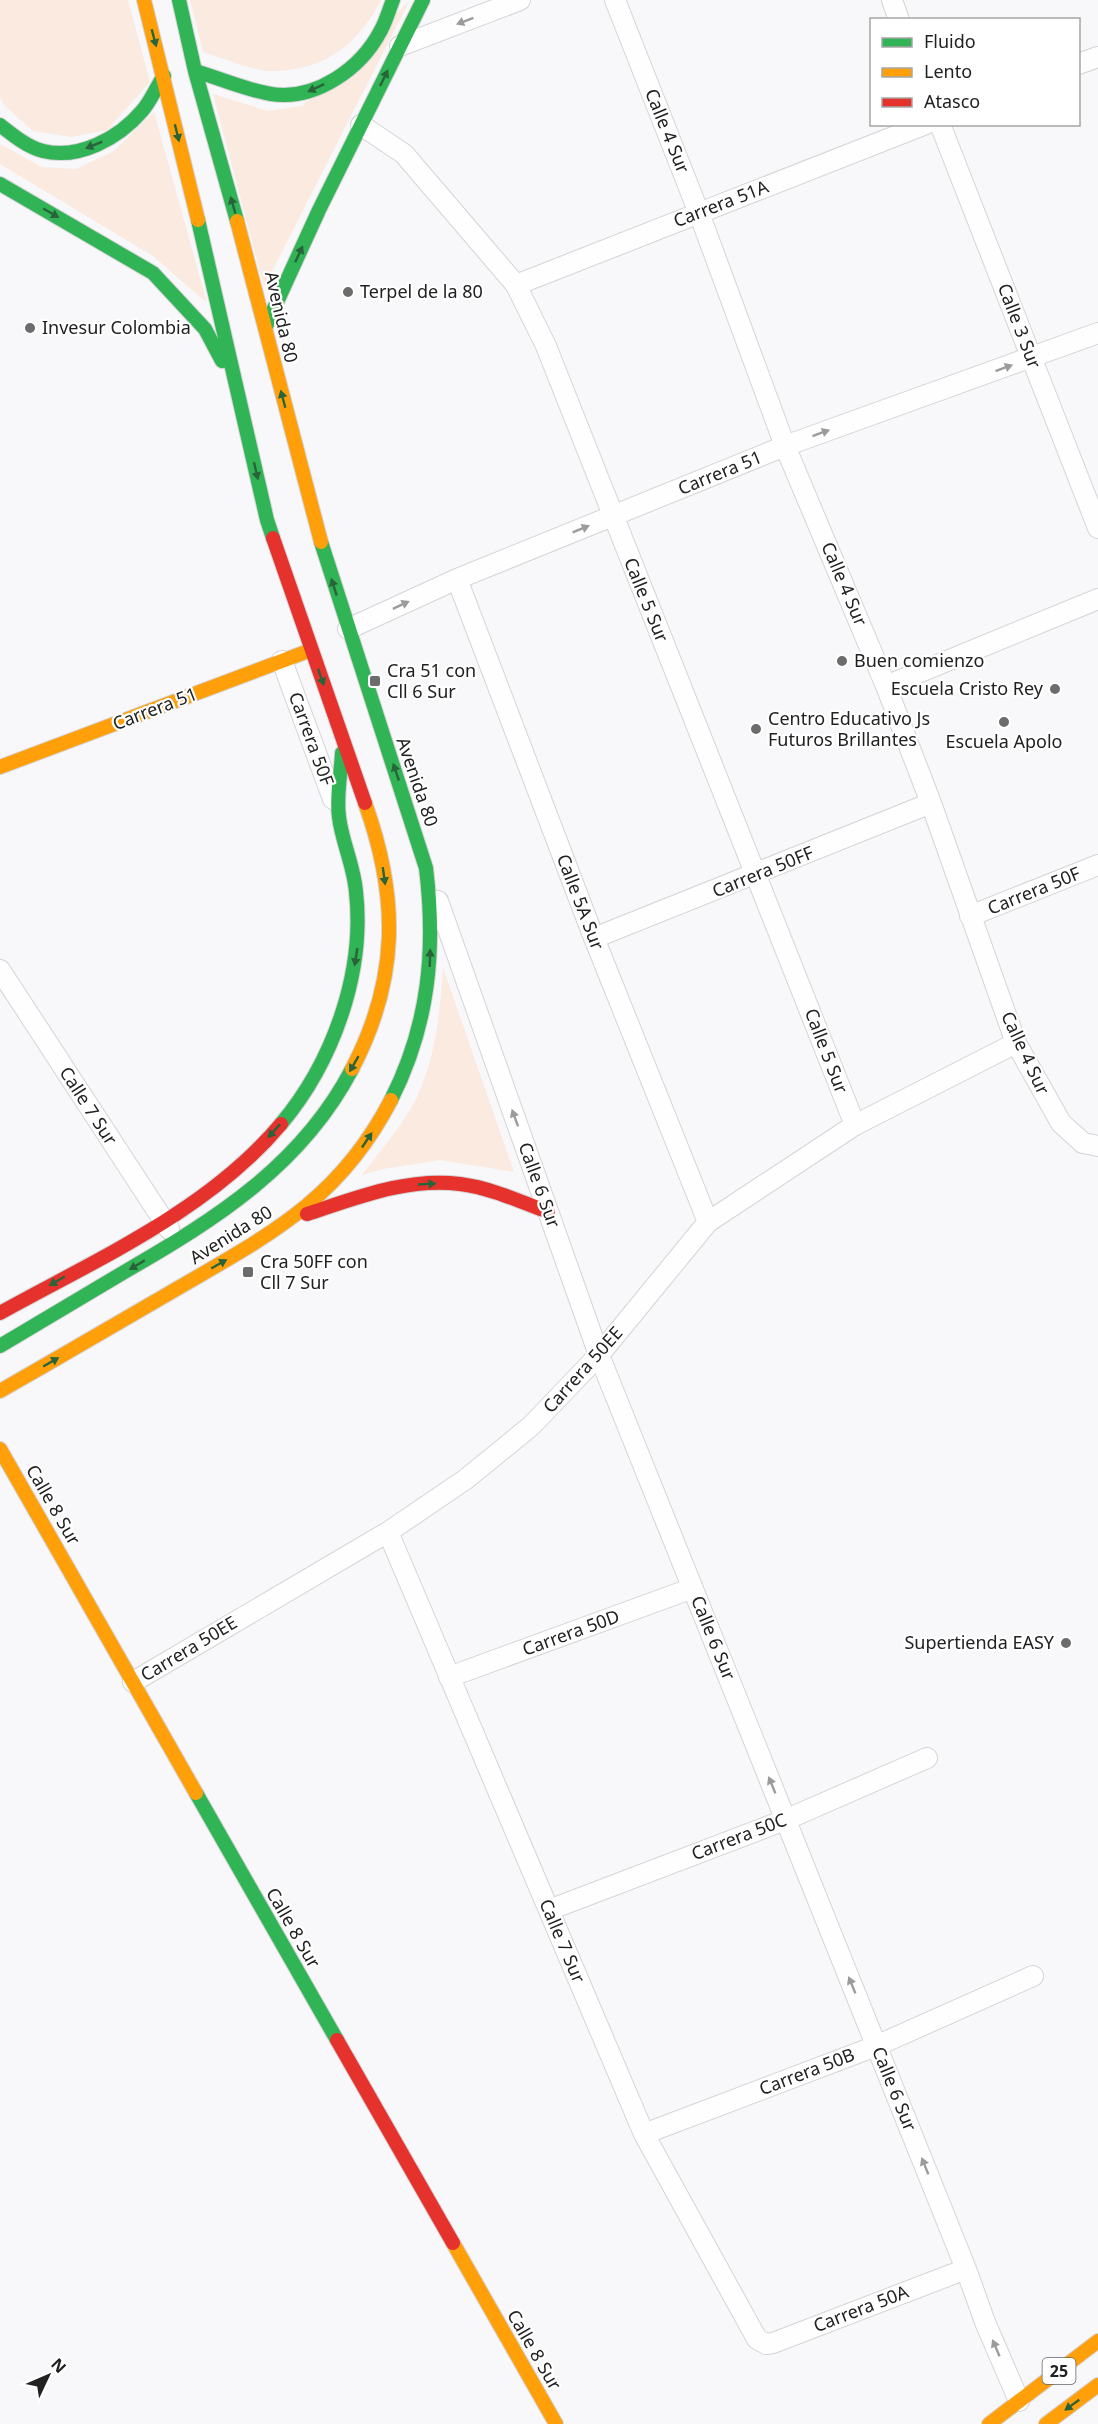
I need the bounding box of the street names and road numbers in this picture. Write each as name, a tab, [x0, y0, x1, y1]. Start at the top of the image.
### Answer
street label: Calle 4 Sur	[640, 85, 696, 177]
street label: Carrera 51A	[670, 174, 772, 232]
street label: Avenida 80	[260, 269, 304, 365]
street label: Calle 3 Sur	[993, 280, 1047, 372]
street label: Carrera 51	[674, 444, 765, 500]
street label: Calle 4 Sur	[816, 538, 874, 630]
street label: Calle 5 Sur	[619, 554, 675, 646]
street label: Carrera 51	[109, 681, 200, 735]
street label: Carrera 50F	[284, 689, 340, 789]
street label: Avenida 80	[391, 734, 444, 830]
street label: Carrera 50FF	[708, 840, 817, 902]
street label: Calle 5A Sur	[552, 850, 610, 953]
street label: Carrera 50F	[984, 861, 1084, 920]
street label: Calle 5 Sur	[800, 1005, 854, 1097]
street label: Calle 4 Sur	[996, 1007, 1056, 1098]
street label: Calle 7 Sur	[55, 1062, 123, 1150]
street label: Calle 6 Sur	[513, 1139, 567, 1231]
street label: Avenida 80	[185, 1199, 276, 1269]
street label: Carrera 50EE	[537, 1321, 628, 1418]
street label: Calle 8 Sur	[21, 1460, 87, 1550]
street label: Calle 6 Sur	[686, 1592, 742, 1684]
street label: Carrera 50D	[519, 1603, 623, 1661]
street label: Carrera 50EE	[136, 1610, 241, 1686]
street label: Carrera 50C	[688, 1807, 790, 1865]
street label: Calle 8 Sur	[261, 1883, 327, 1973]
street label: Calle 7 Sur	[534, 1895, 592, 1987]
street label: Carrera 50B	[756, 2042, 858, 2100]
street label: Calle 6 Sur	[867, 2043, 923, 2135]
street label: Carrera 50A	[810, 2279, 912, 2337]
street label: Calle 8 Sur	[502, 2305, 568, 2395]
road number: 25	[1042, 2358, 1076, 2384]

